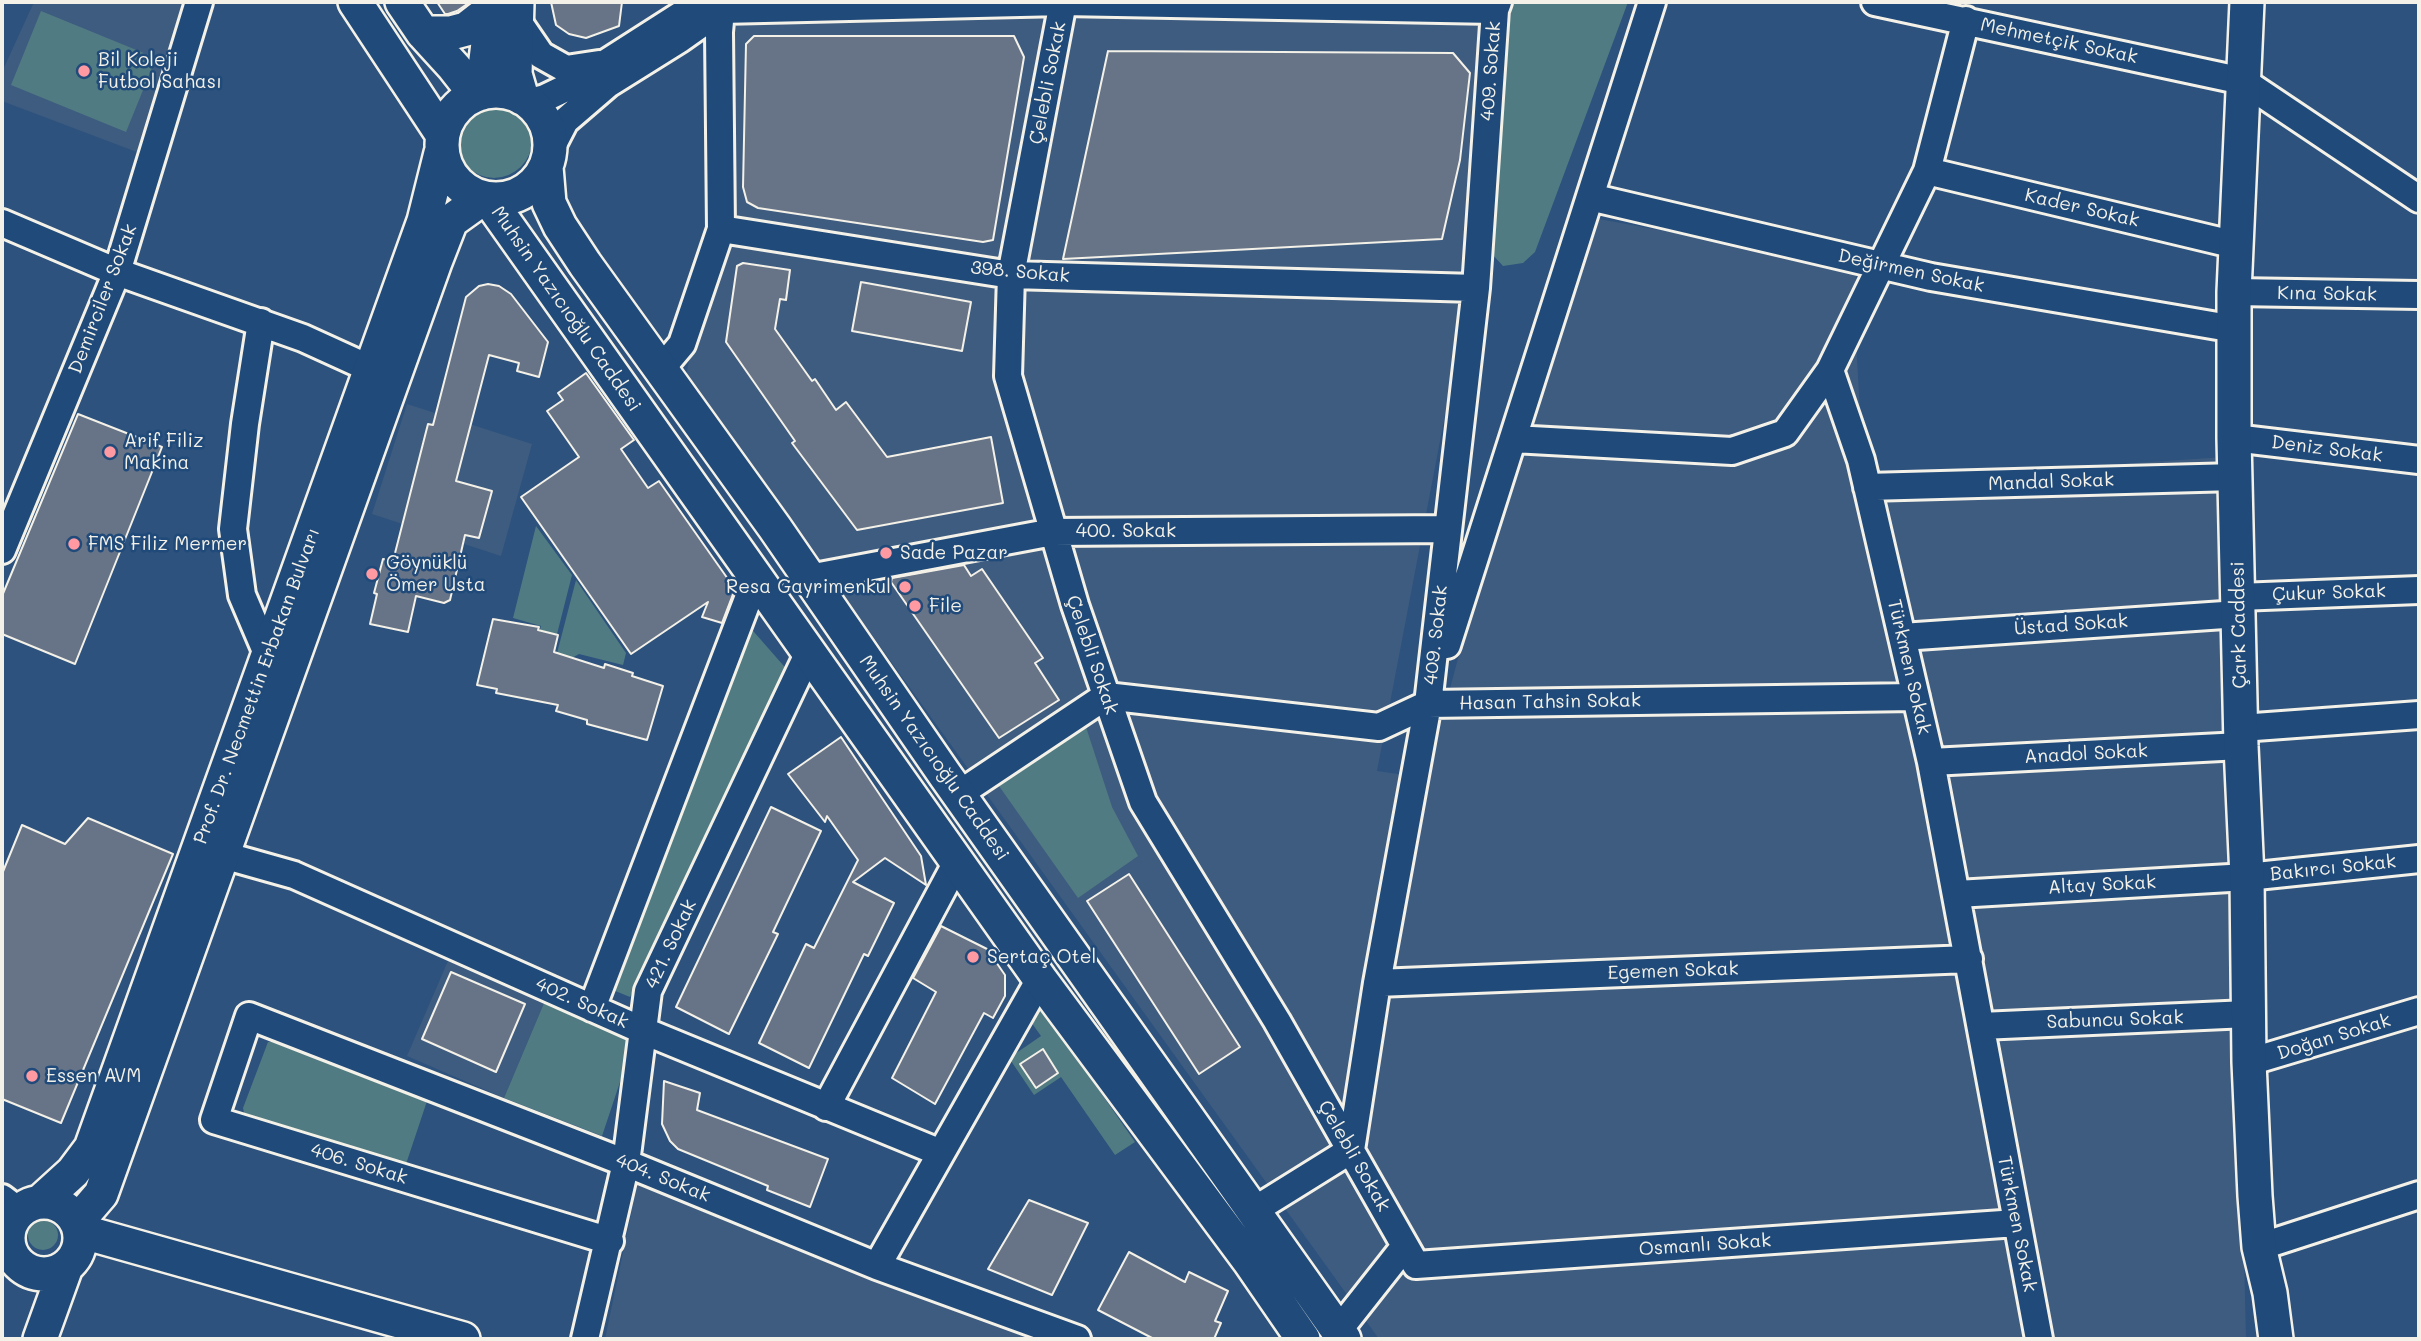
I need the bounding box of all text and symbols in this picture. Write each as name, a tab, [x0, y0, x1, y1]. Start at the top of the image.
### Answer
street label: Mehmetçik Sokak	[1978, 13, 2140, 69]
street label: Çelebli Sokak	[1025, 20, 1071, 146]
street label: 409. Sokak	[1476, 20, 1506, 122]
place label: Bil Koleji Futbol Sahası	[98, 49, 222, 93]
marker: Bil Koleji Futbol Sahası	[76, 63, 92, 79]
street label: Kader Sokak	[2023, 184, 2141, 232]
street label: Muhsin Yazıcıoğlu Caddesi	[486, 202, 646, 416]
street label: Demirciler Sokak	[64, 221, 142, 377]
street label: Değirmen Sokak	[1836, 244, 1986, 298]
street label: 398. Sokak	[969, 256, 1071, 288]
street label: Kına Sokak	[2277, 282, 2377, 306]
place label: Arif Filiz Makina	[124, 430, 204, 474]
street label: Deniz Sokak	[2270, 431, 2384, 467]
marker: Arif Filiz Makina	[102, 444, 118, 460]
street label: Mandal Sokak	[1988, 468, 2114, 496]
street label: 400. Sokak	[1076, 520, 1176, 542]
street label: Prof. Dr. Necmettin Erbakan Bulvarı	[189, 525, 325, 847]
place label: FMS Filiz Mermer	[88, 533, 247, 555]
marker: FMS Filiz Mermer	[66, 536, 82, 552]
place label: Sade Pazar	[900, 542, 1008, 564]
marker: Sade Pazar	[878, 545, 894, 561]
place label: Göynüklü Ömer Usta	[386, 552, 486, 596]
street label: Çark Caddesi	[2226, 561, 2252, 689]
marker: Göynüklü Ömer Usta	[364, 566, 380, 582]
place label: Resa Gayrimenkul	[726, 576, 891, 598]
marker: Resa Gayrimenkul	[897, 579, 913, 595]
street label: Çukur Sokak	[2272, 580, 2386, 606]
street label: 409. Sokak	[1419, 584, 1453, 686]
street label: Çelebli Sokak	[1061, 592, 1123, 718]
place label: File	[929, 595, 962, 617]
street label: Türkmen Sokak	[1882, 597, 1936, 737]
marker: File	[907, 598, 923, 614]
street label: Üstad Sokak	[2013, 610, 2129, 640]
street label: Muhsin Yazıcıoğlu Caddesi	[854, 651, 1014, 865]
street label: Hasan Tahsin Sokak	[1459, 689, 1641, 715]
street label: Anadol Sokak	[2024, 739, 2148, 769]
street label: Bakırcı Sokak	[2269, 850, 2397, 886]
street label: Altay Sokak	[2047, 871, 2157, 899]
street label: 421. Sokak	[640, 896, 702, 992]
place label: Sertaç Otel	[987, 946, 1096, 968]
marker: Sertaç Otel	[965, 949, 981, 965]
street label: Egemen Sokak	[1607, 957, 1739, 985]
street label: 402. Sokak	[532, 972, 632, 1034]
street label: Sabuncu Sokak	[2046, 1006, 2184, 1034]
street label: Doğan Sokak	[2274, 1009, 2394, 1065]
place label: Essen AVM	[46, 1065, 141, 1087]
marker: Essen AVM	[24, 1068, 40, 1084]
street label: Çelebli Sokak	[1313, 1096, 1395, 1216]
street label: 406. Sokak	[308, 1138, 410, 1190]
street label: 404. Sokak	[613, 1149, 713, 1207]
street label: Türkmen Sokak	[1993, 1154, 2041, 1294]
street label: Osmanlı Sokak	[1638, 1229, 1772, 1261]

